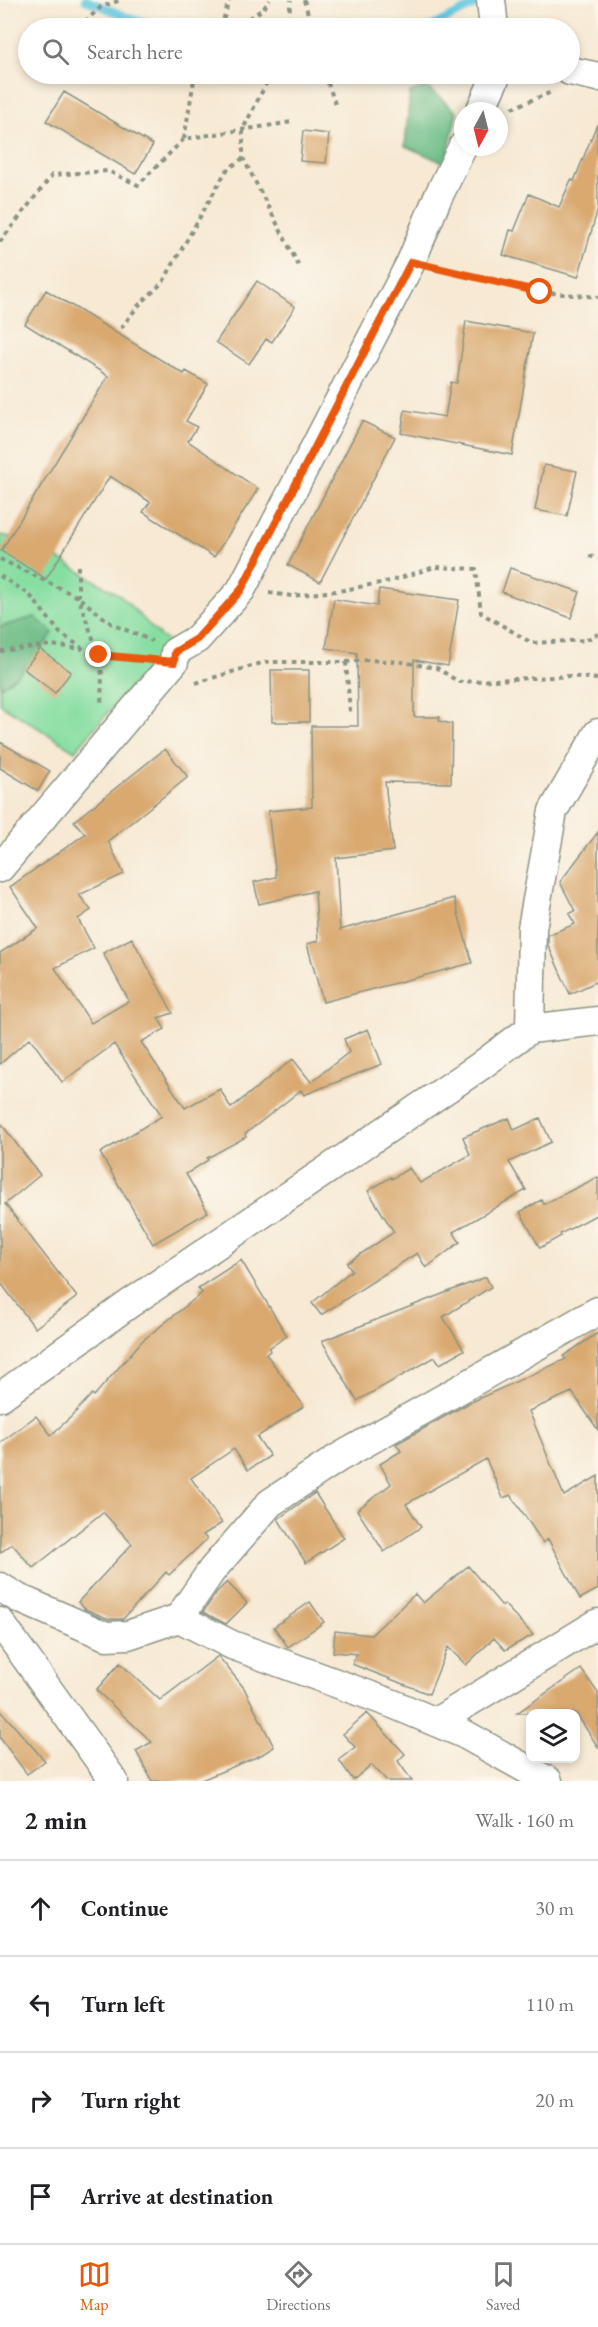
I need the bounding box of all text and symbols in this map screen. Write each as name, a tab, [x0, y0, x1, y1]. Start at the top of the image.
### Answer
search box	[18, 18, 580, 84]
icon: search	[39, 35, 72, 68]
text: Search here	[87, 37, 182, 66]
north arrow	[454, 102, 508, 156]
route start	[526, 278, 552, 304]
route end	[85, 641, 111, 667]
map controls	[526, 1709, 580, 1763]
button: layers	[526, 1709, 580, 1763]
text: 2 min	[24, 1803, 87, 1837]
text: Walk · 160 m	[475, 1807, 574, 1833]
icon: ahead	[24, 1892, 57, 1925]
text: Continue	[81, 1894, 168, 1923]
text: 30 m	[535, 1895, 574, 1921]
icon: left	[24, 1988, 57, 2021]
text: Turn left	[81, 1990, 165, 2019]
text: 110 m	[526, 1991, 574, 2017]
icon: right	[24, 2084, 57, 2117]
text: Turn right	[81, 2086, 180, 2115]
text: 20 m	[535, 2087, 574, 2113]
icon: arrive	[24, 2180, 57, 2213]
text: Arrive at destination	[81, 2182, 273, 2211]
tab: Map	[78, 2258, 111, 2315]
tab: Directions	[266, 2258, 331, 2315]
tab: Saved	[486, 2258, 520, 2315]

